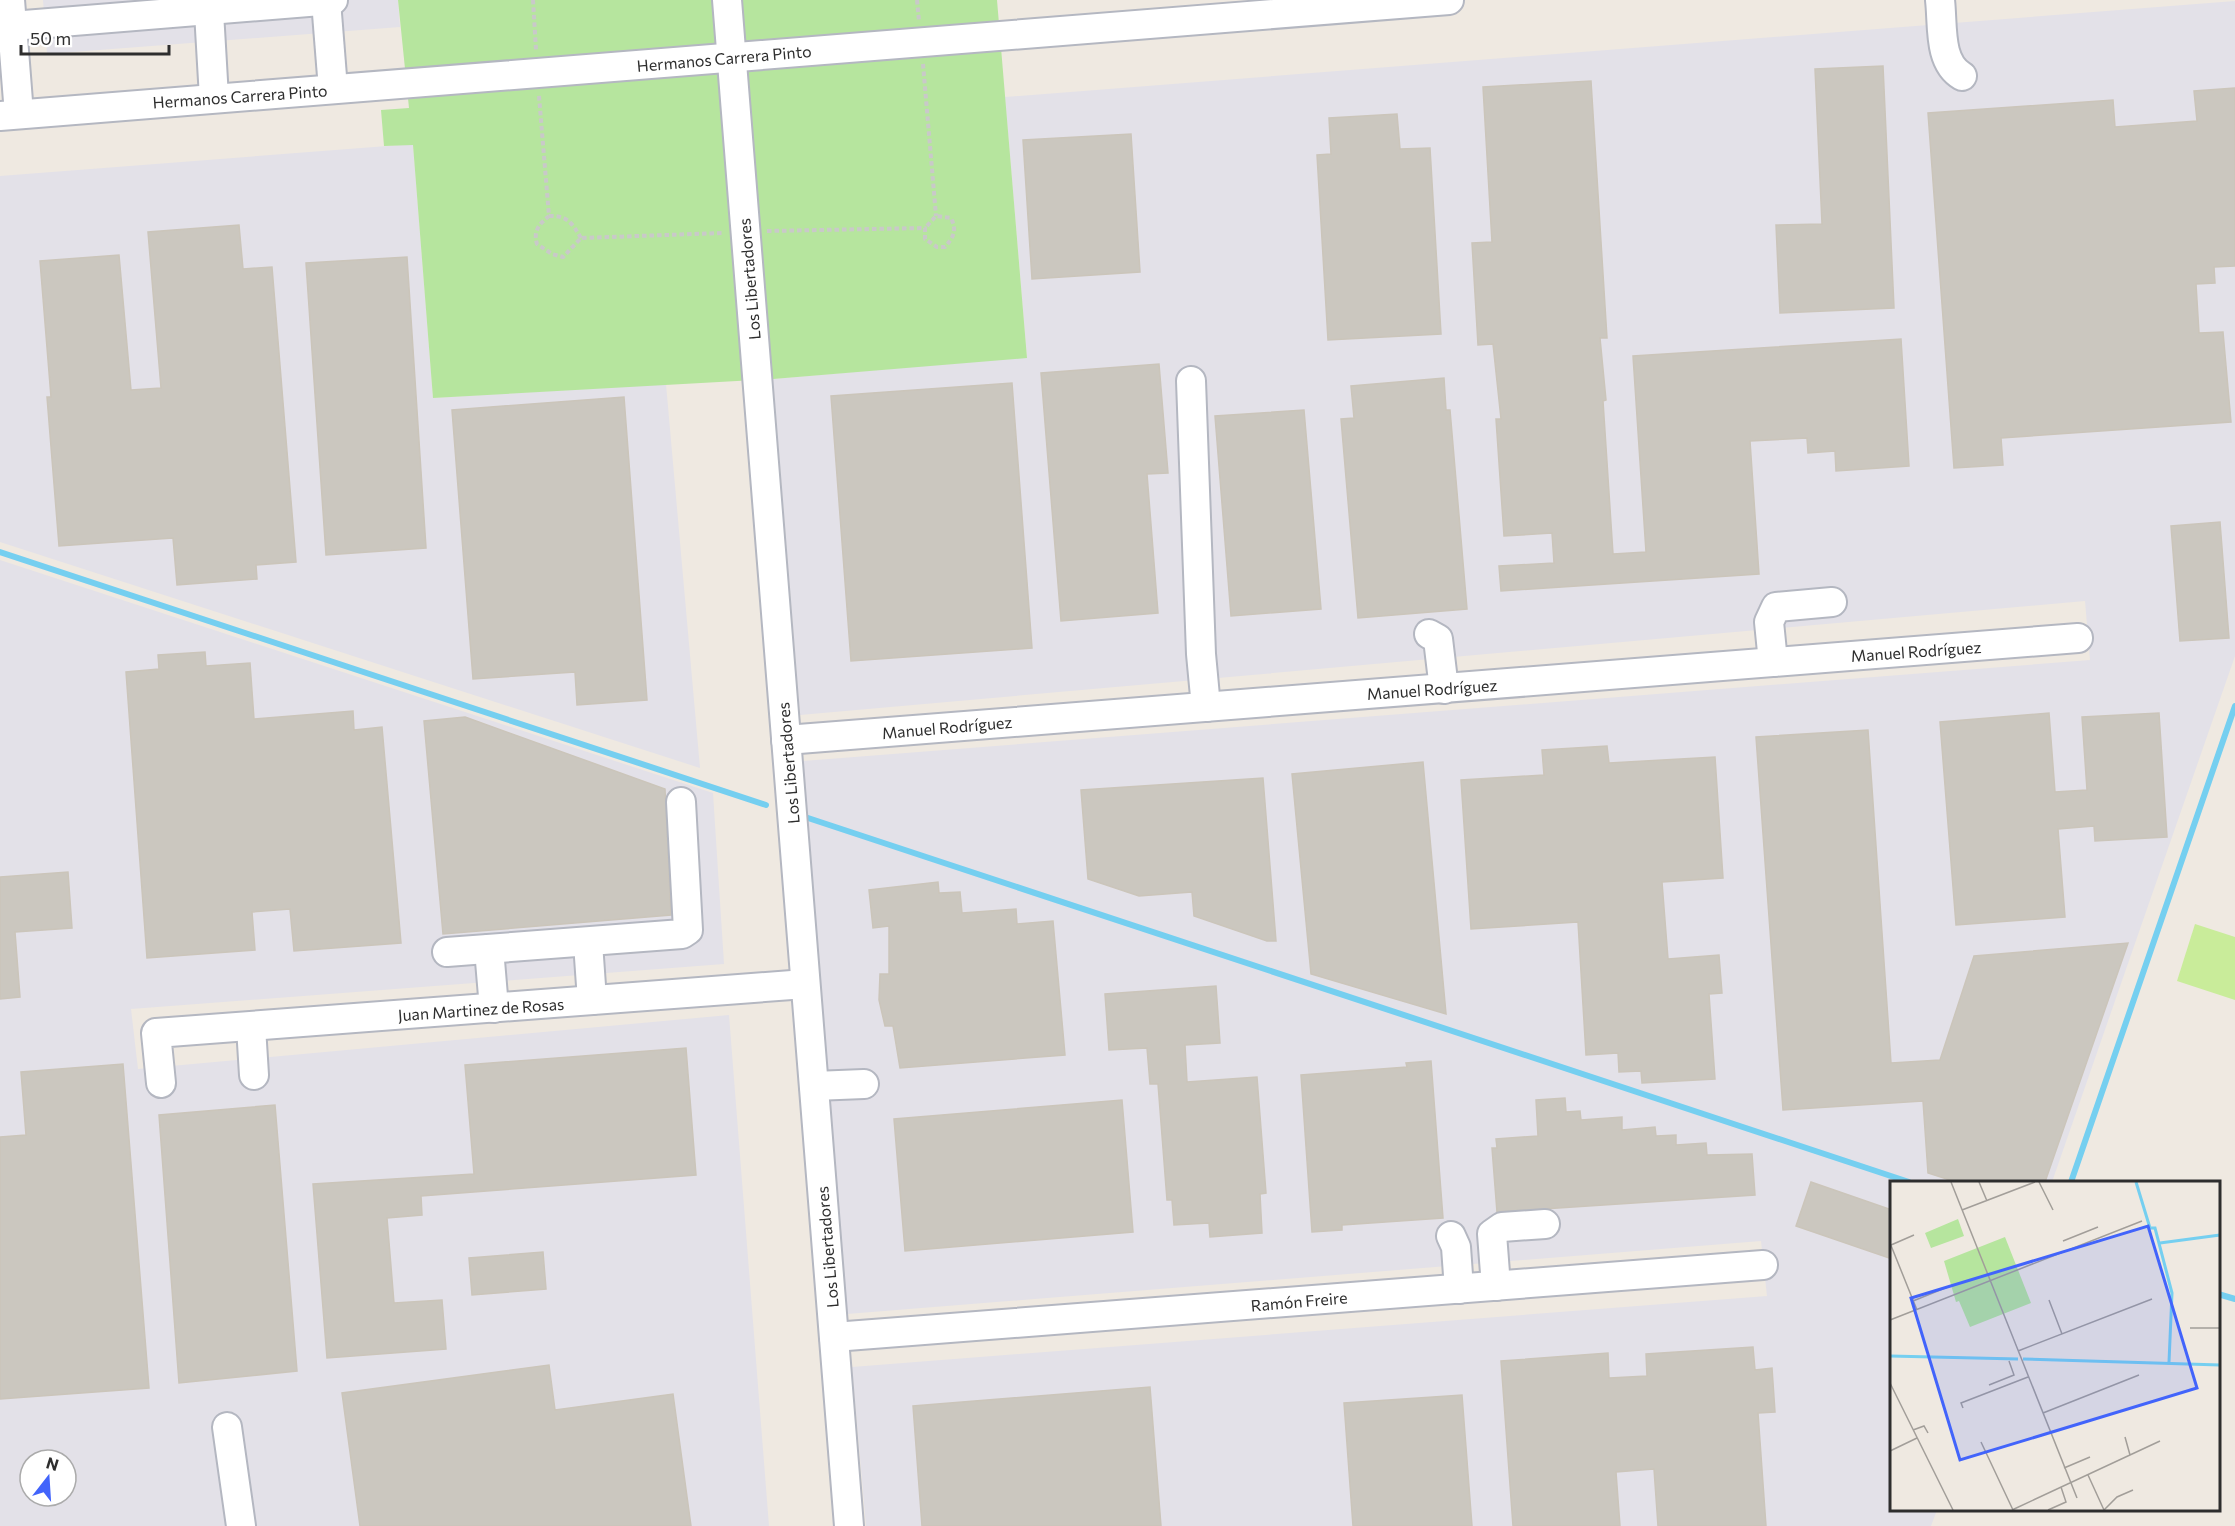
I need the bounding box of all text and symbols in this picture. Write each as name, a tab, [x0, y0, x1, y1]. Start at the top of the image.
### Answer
scale bar	[21, 18, 170, 56]
text: 50 m	[30, 27, 71, 49]
street label: Hermanos Carrera Pinto	[636, 41, 812, 75]
street label: Hermanos Carrera Pinto	[152, 80, 328, 112]
street label: Los Libertadores	[734, 217, 764, 341]
street label: Manuel Rodríguez	[1850, 637, 1982, 665]
street label: Manuel Rodríguez	[1366, 675, 1498, 703]
street label: Los Libertadores	[773, 701, 803, 825]
street label: Manuel Rodríguez	[881, 712, 1013, 742]
street label: Juan Martinez de Rosas	[397, 994, 565, 1024]
inset map	[1890, 1181, 2220, 1511]
street label: Los Libertadores	[812, 1185, 842, 1309]
street label: Ramón Freire	[1250, 1287, 1348, 1315]
north arrow	[18, 1448, 78, 1508]
text: N	[44, 1452, 61, 1474]

